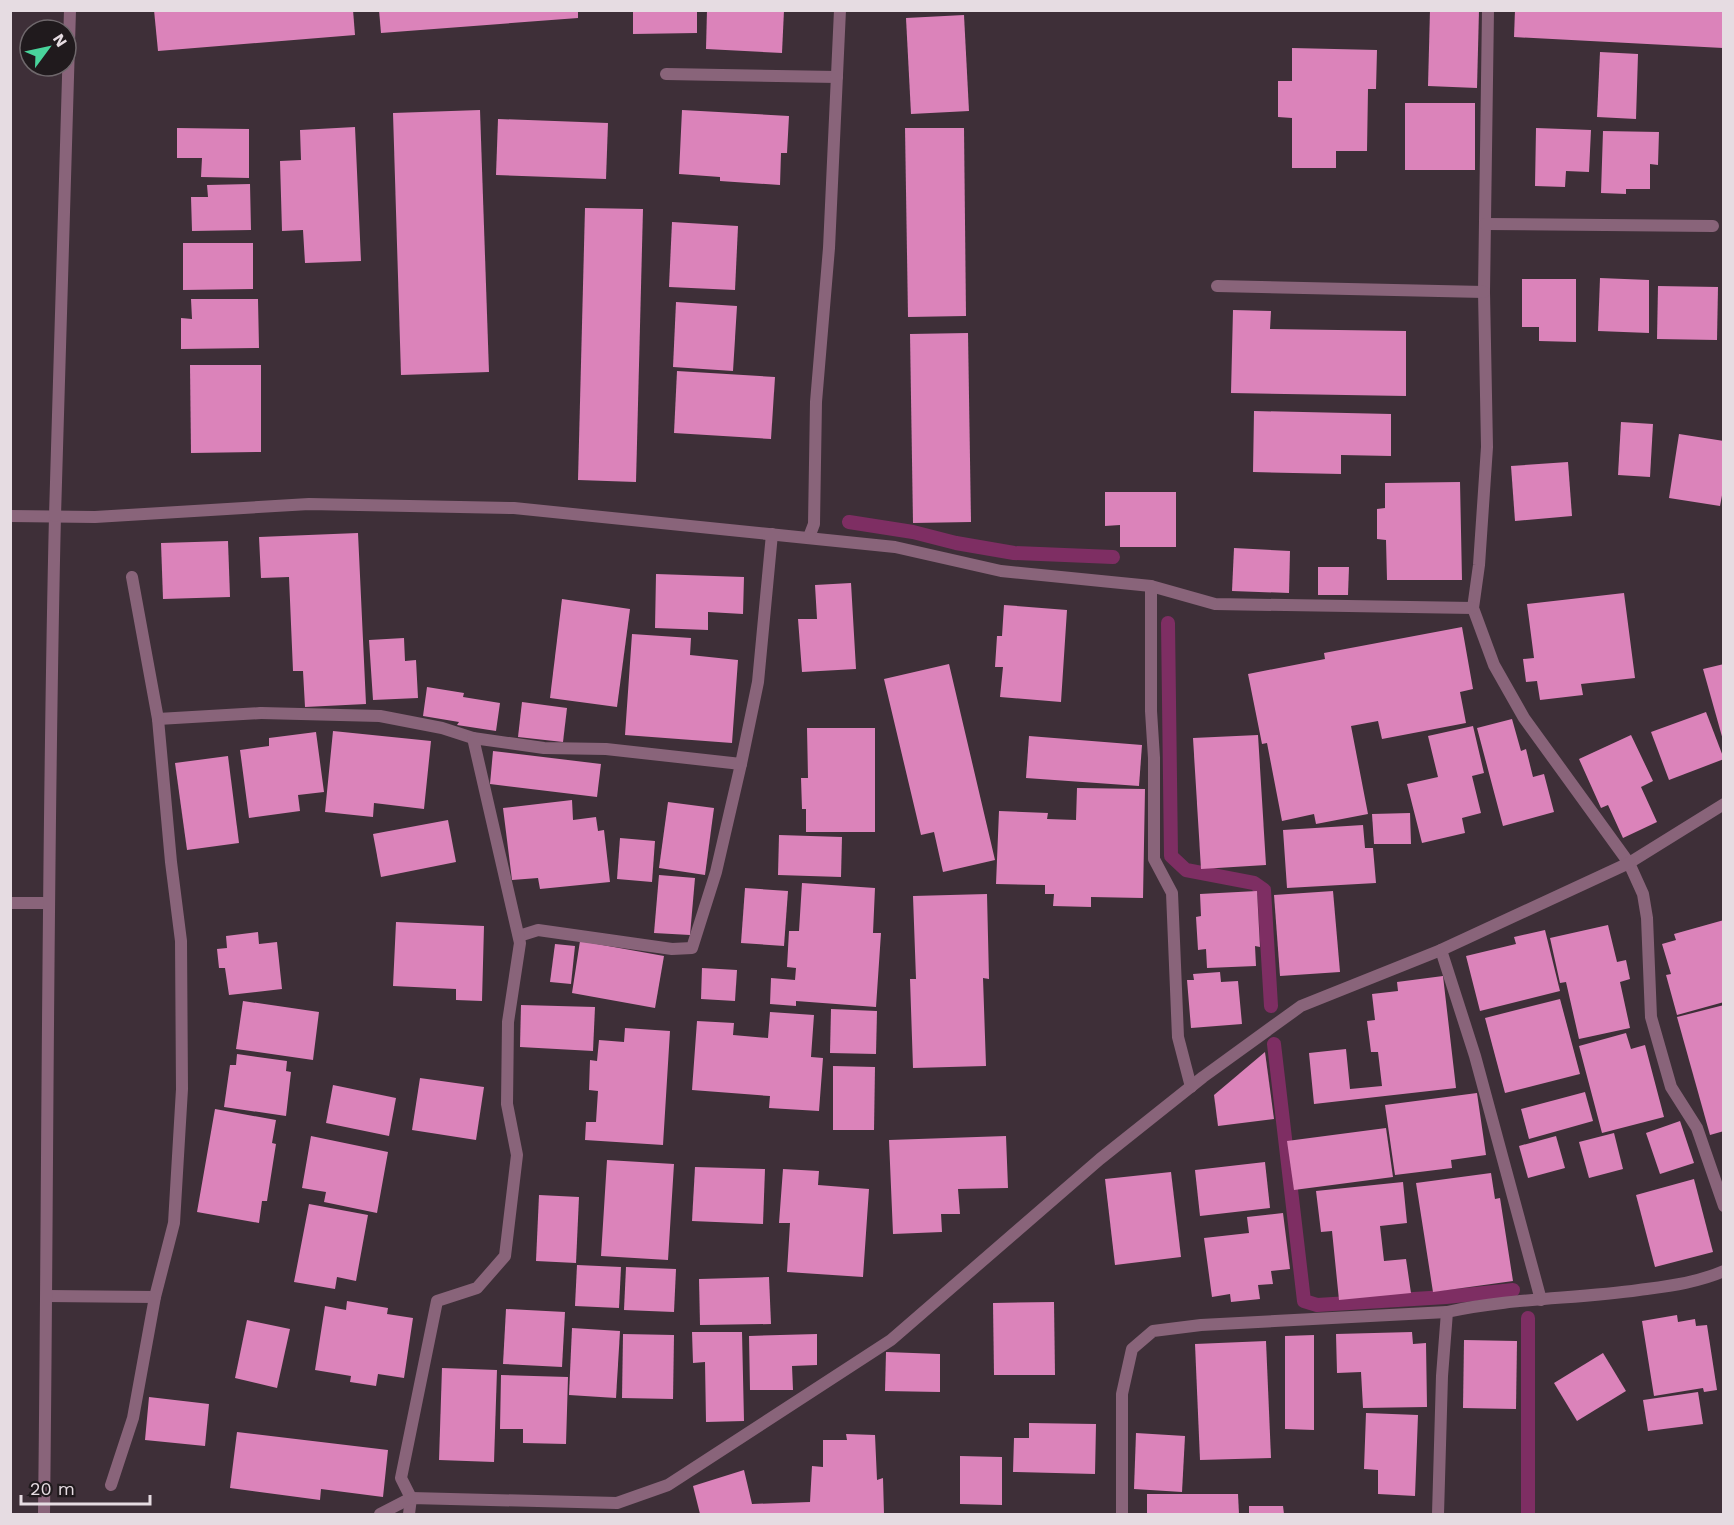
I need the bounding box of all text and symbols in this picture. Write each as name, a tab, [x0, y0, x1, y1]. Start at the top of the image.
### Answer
north arrow	[18, 18, 78, 78]
text: N	[49, 30, 71, 50]
scale bar	[21, 1468, 150, 1506]
text: 20 m	[30, 1478, 75, 1499]

